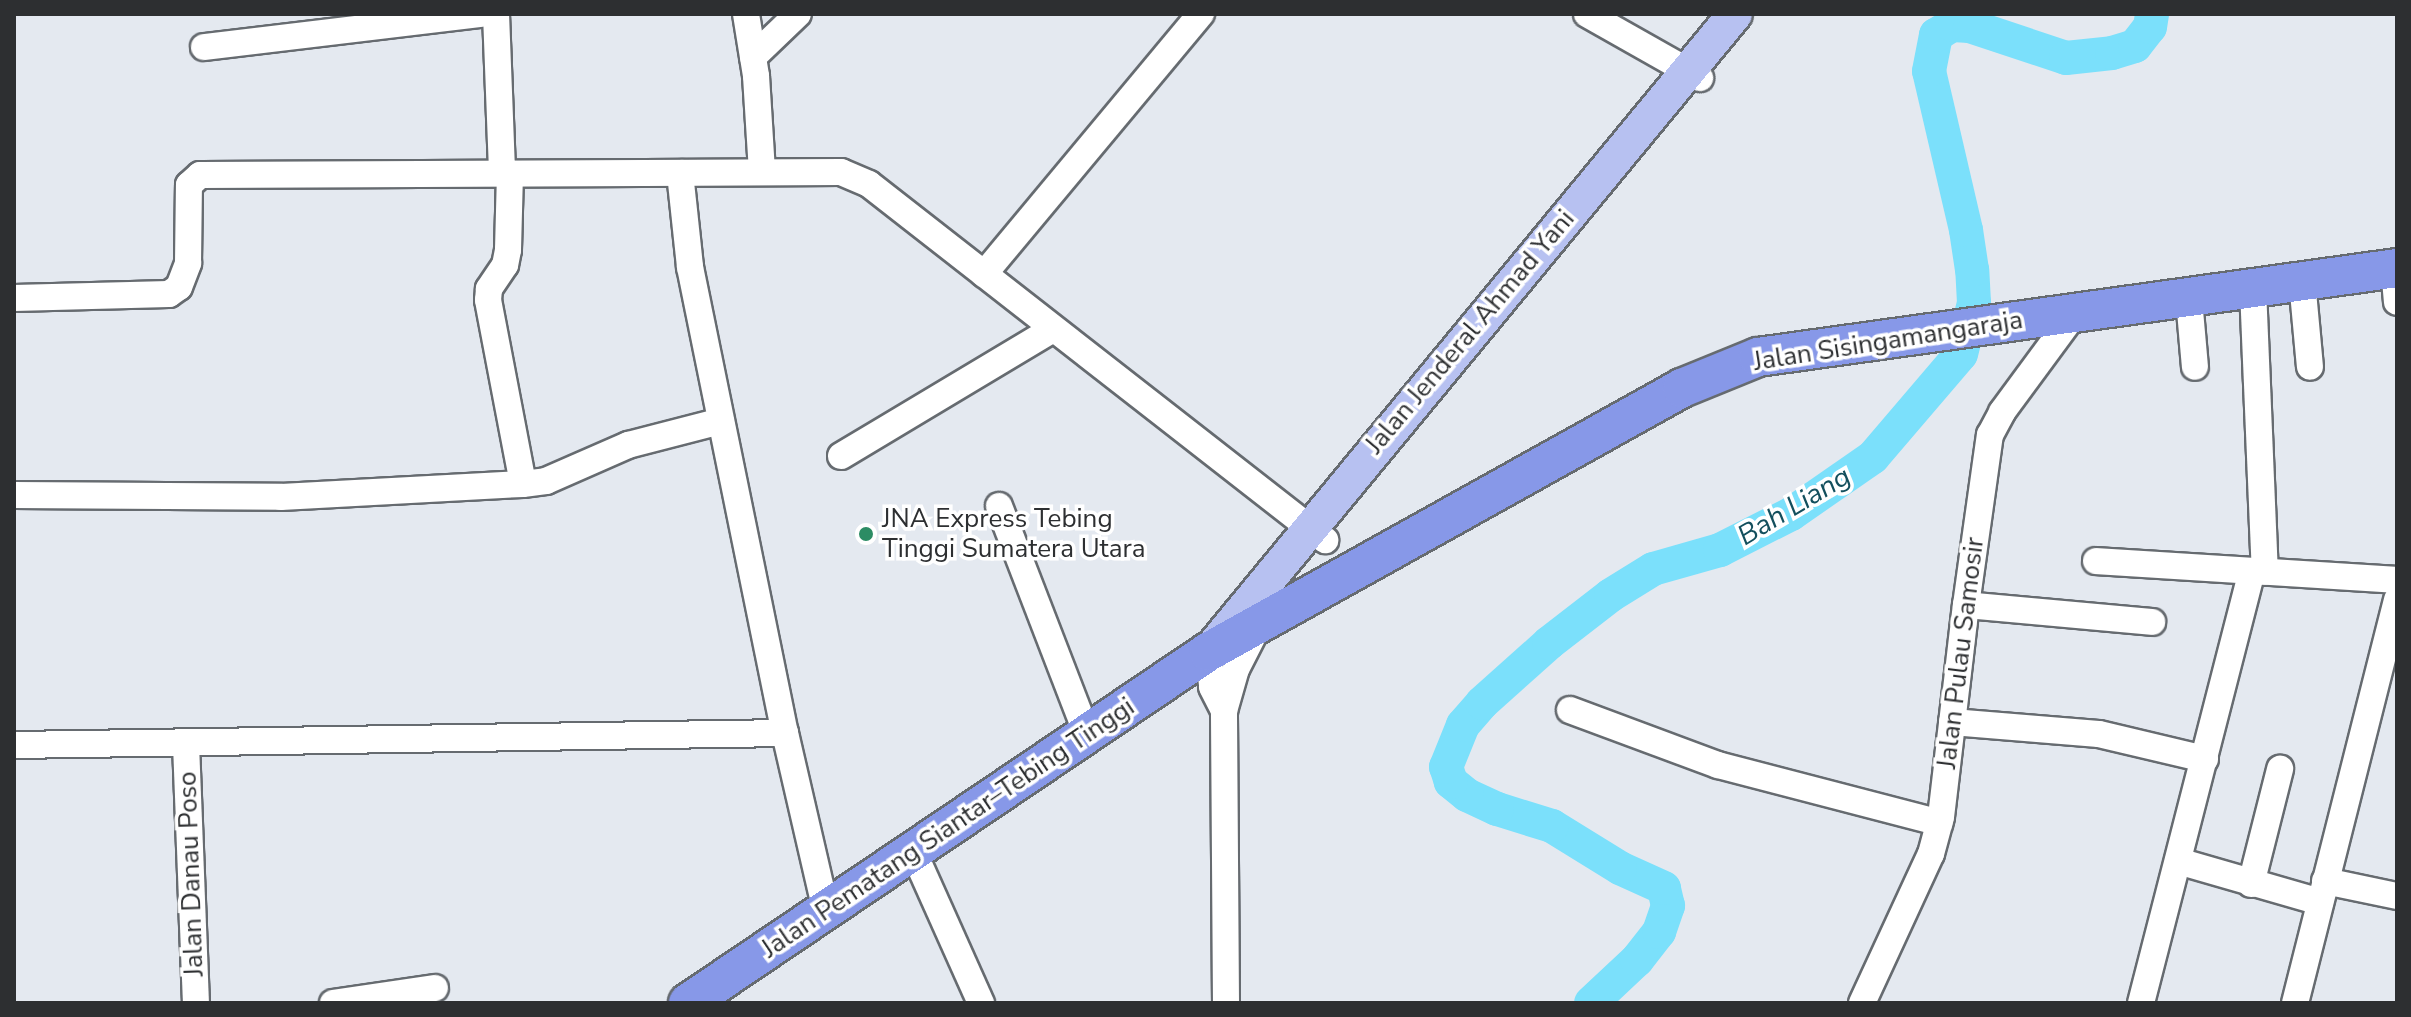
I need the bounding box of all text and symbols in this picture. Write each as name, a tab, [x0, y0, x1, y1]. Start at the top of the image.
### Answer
street label: Jalan Jenderal Ahmad Yani	[1359, 204, 1581, 460]
street label: Jalan Sisingamangaraja	[1751, 304, 2025, 378]
water label: Bah Liang	[1731, 459, 1857, 553]
place label: JNA Express Tebing Tinggi Sumatera Utara	[882, 503, 1145, 564]
marker: JNA Express Tebing Tinggi Sumatera Utara	[857, 525, 875, 543]
street label: Jalan Pulau Samosir	[1931, 535, 1991, 771]
street label: Jalan Pematang Siantar–Tebing Tinggi	[756, 691, 1140, 965]
street label: Jalan Danau Poso	[172, 771, 210, 977]

